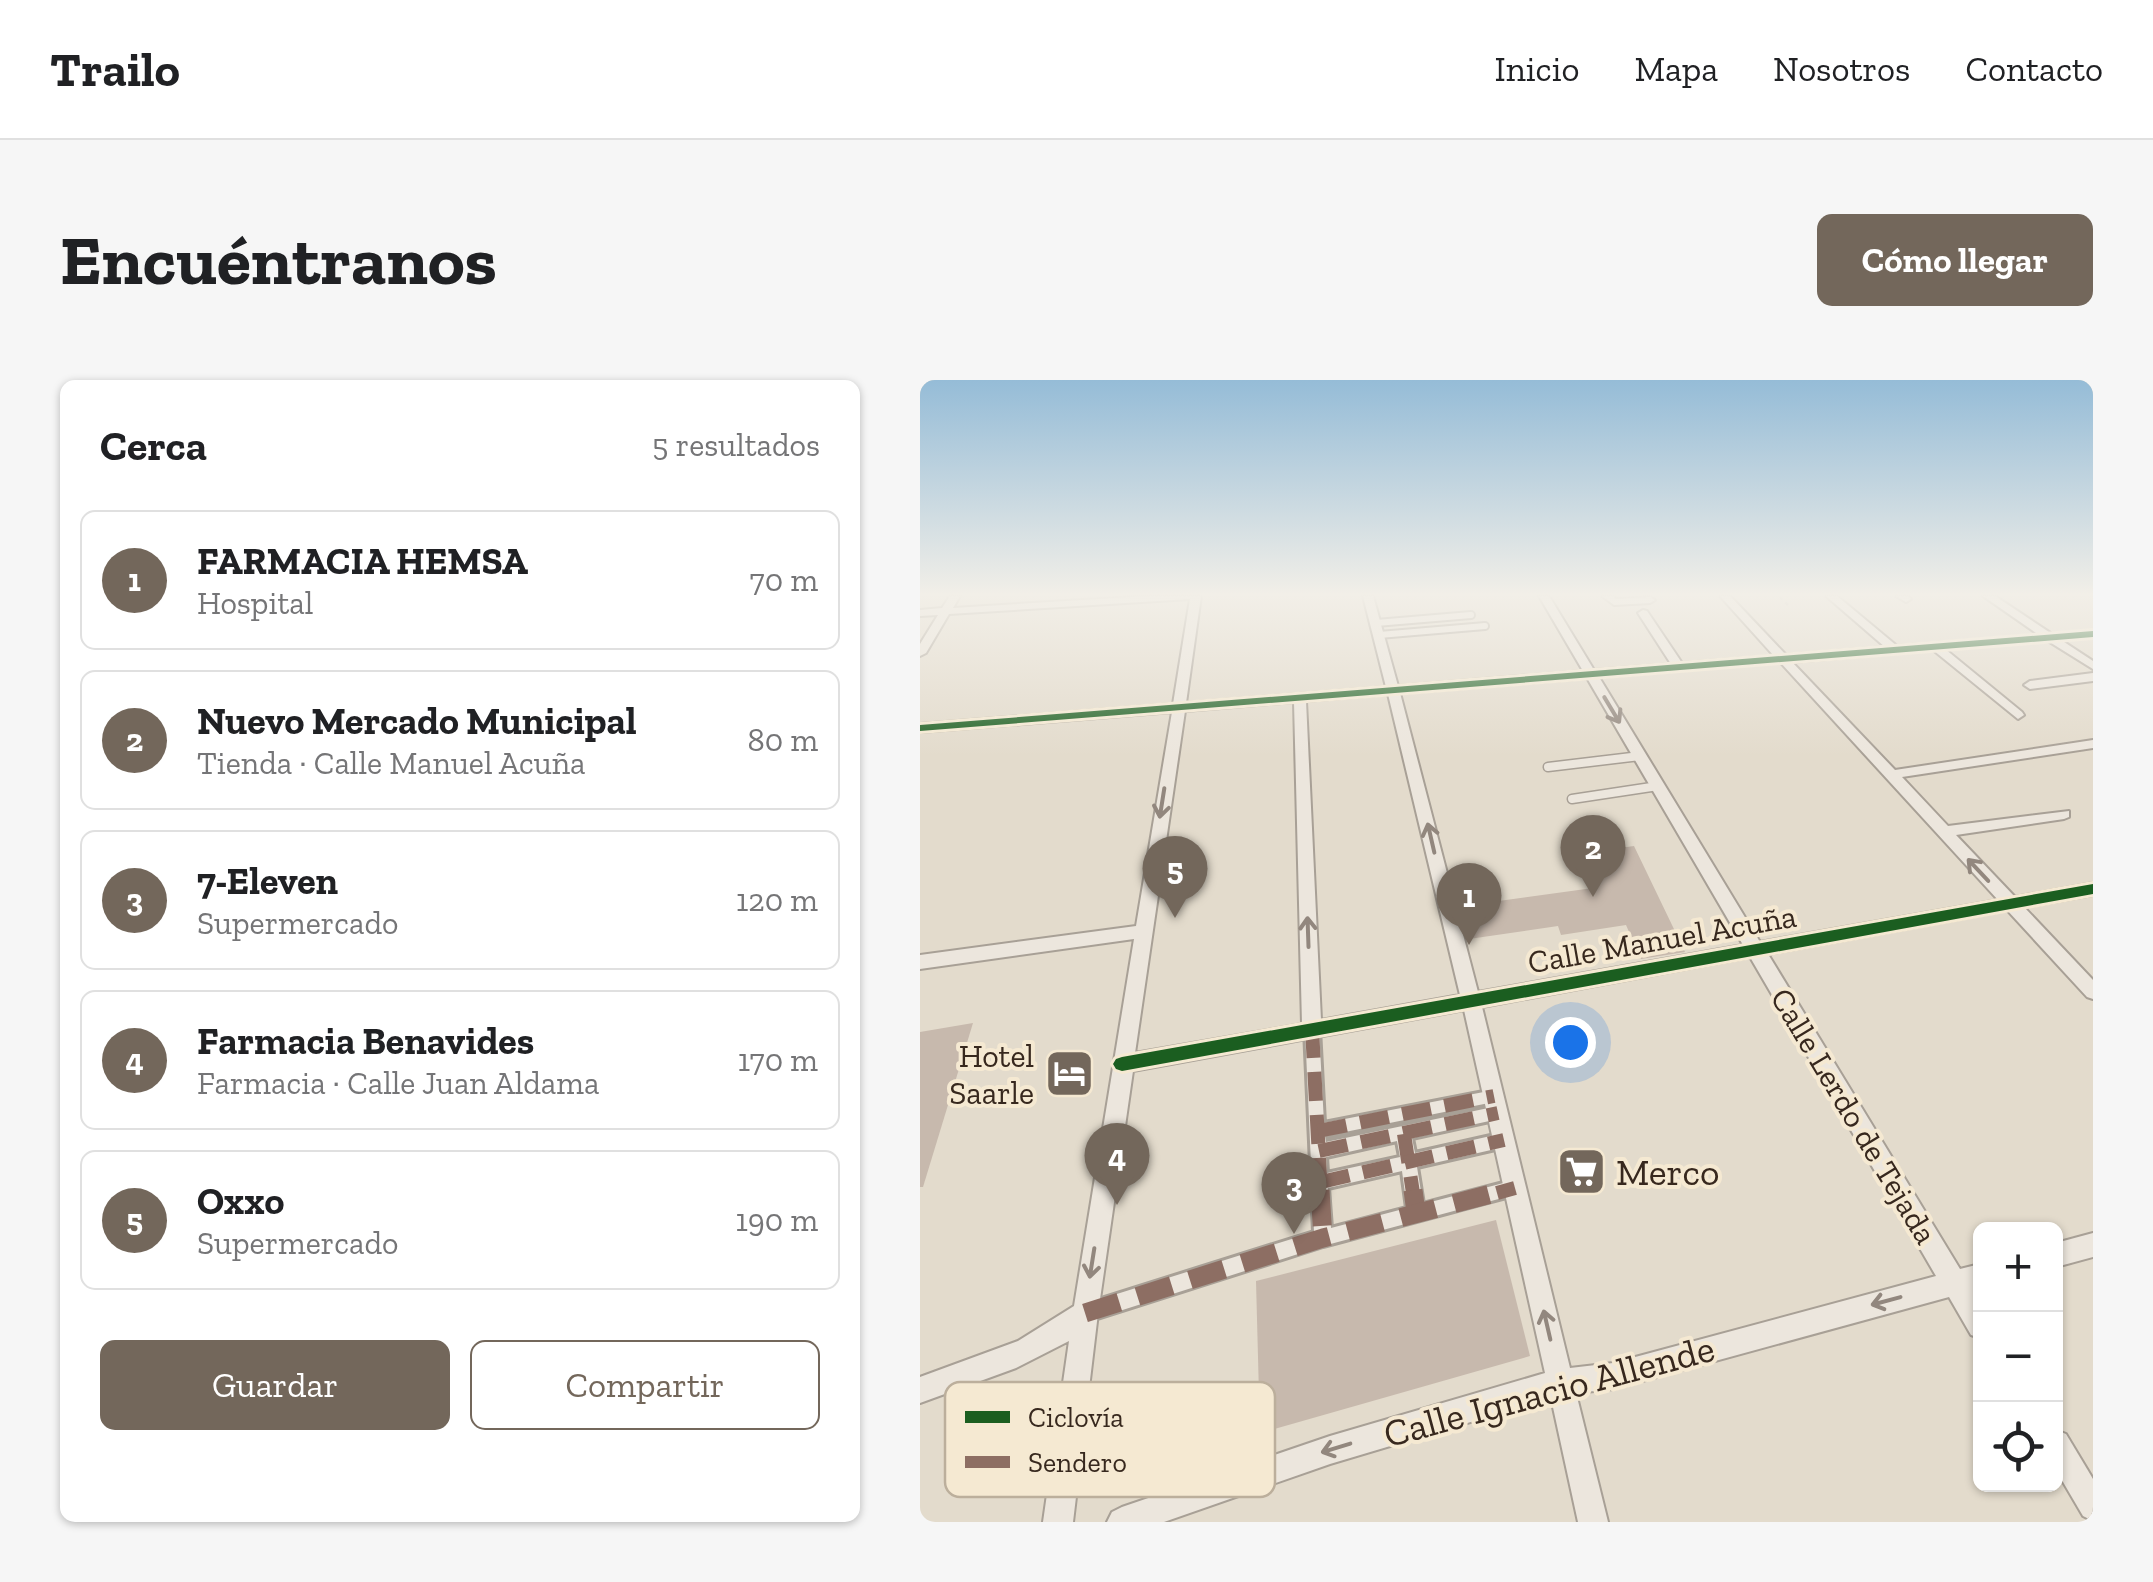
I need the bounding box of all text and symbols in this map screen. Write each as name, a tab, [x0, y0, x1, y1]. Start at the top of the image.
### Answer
text: Trailo	[50, 41, 180, 98]
text: Inicio	[1494, 48, 1580, 90]
text: Mapa	[1635, 48, 1718, 90]
text: Nosotros	[1773, 48, 1910, 90]
text: Contacto	[1965, 48, 2103, 90]
button: Cómo llegar	[1817, 214, 2093, 306]
text: Encuéntranos	[60, 218, 497, 302]
text: Cerca	[100, 420, 207, 471]
text: 5 resultados	[652, 426, 820, 464]
text: FARMACIA HEMSA	[197, 538, 528, 584]
text: 1	[128, 561, 141, 599]
text: 70 m	[750, 561, 818, 599]
text: Hospital	[197, 584, 313, 622]
one-way arrow	[1602, 695, 1622, 724]
text: Nuevo Mercado Municipal	[197, 698, 637, 744]
text: 2	[126, 721, 143, 759]
text: 80 m	[747, 721, 818, 759]
text: Tienda · Calle Manuel Acuña	[197, 744, 586, 782]
one-way arrow	[1153, 786, 1171, 819]
pin: 2	[1560, 814, 1626, 897]
one-way arrow	[1421, 823, 1439, 855]
pin: 5	[1142, 836, 1208, 918]
text: 7-Eleven	[197, 858, 338, 904]
one-way arrow	[1966, 858, 1990, 882]
pin: 1	[1436, 862, 1502, 945]
text: 3	[126, 881, 143, 919]
text: 120 m	[736, 881, 818, 919]
street label: Calle Manuel Acuña	[1525, 897, 1799, 981]
text: Supermercado	[197, 904, 398, 942]
one-way arrow	[1298, 916, 1317, 948]
street label: Calle Lerdo de Tejada	[1763, 981, 1945, 1251]
your location	[1545, 1017, 1596, 1068]
text: Farmacia Benavides	[197, 1018, 534, 1064]
place label: Hotel Saarle	[949, 1037, 1034, 1112]
text: 4	[125, 1041, 144, 1079]
text: 170 m	[738, 1041, 818, 1079]
hotel icon: Hotel Saarle	[1043, 1048, 1095, 1100]
text: Farmacia · Calle Juan Aldama	[197, 1064, 599, 1102]
pin: 4	[1084, 1122, 1150, 1205]
supermarket icon: Merco	[1555, 1146, 1607, 1198]
place label: Merco	[1616, 1149, 1720, 1195]
pin: 3	[1262, 1152, 1326, 1234]
text: Oxxo	[197, 1178, 284, 1224]
text: 5	[126, 1201, 143, 1239]
text: 190 m	[735, 1201, 818, 1239]
map controls	[1973, 1222, 2063, 1492]
button: +	[1973, 1222, 2063, 1312]
text: Supermercado	[197, 1224, 398, 1262]
one-way arrow	[1083, 1246, 1101, 1278]
one-way arrow	[1871, 1293, 1903, 1312]
one-way arrow	[1537, 1310, 1555, 1342]
button: −	[1973, 1312, 2063, 1402]
street label: Calle Ignacio Allende	[1379, 1325, 1719, 1457]
button: Guardar	[100, 1340, 450, 1430]
button: Compartir	[470, 1340, 820, 1430]
legend	[945, 1382, 1275, 1497]
text: Ciclovía	[1028, 1401, 1124, 1434]
button: locate	[1973, 1402, 2063, 1492]
one-way arrow	[1321, 1440, 1353, 1458]
text: Sendero	[1028, 1446, 1127, 1479]

